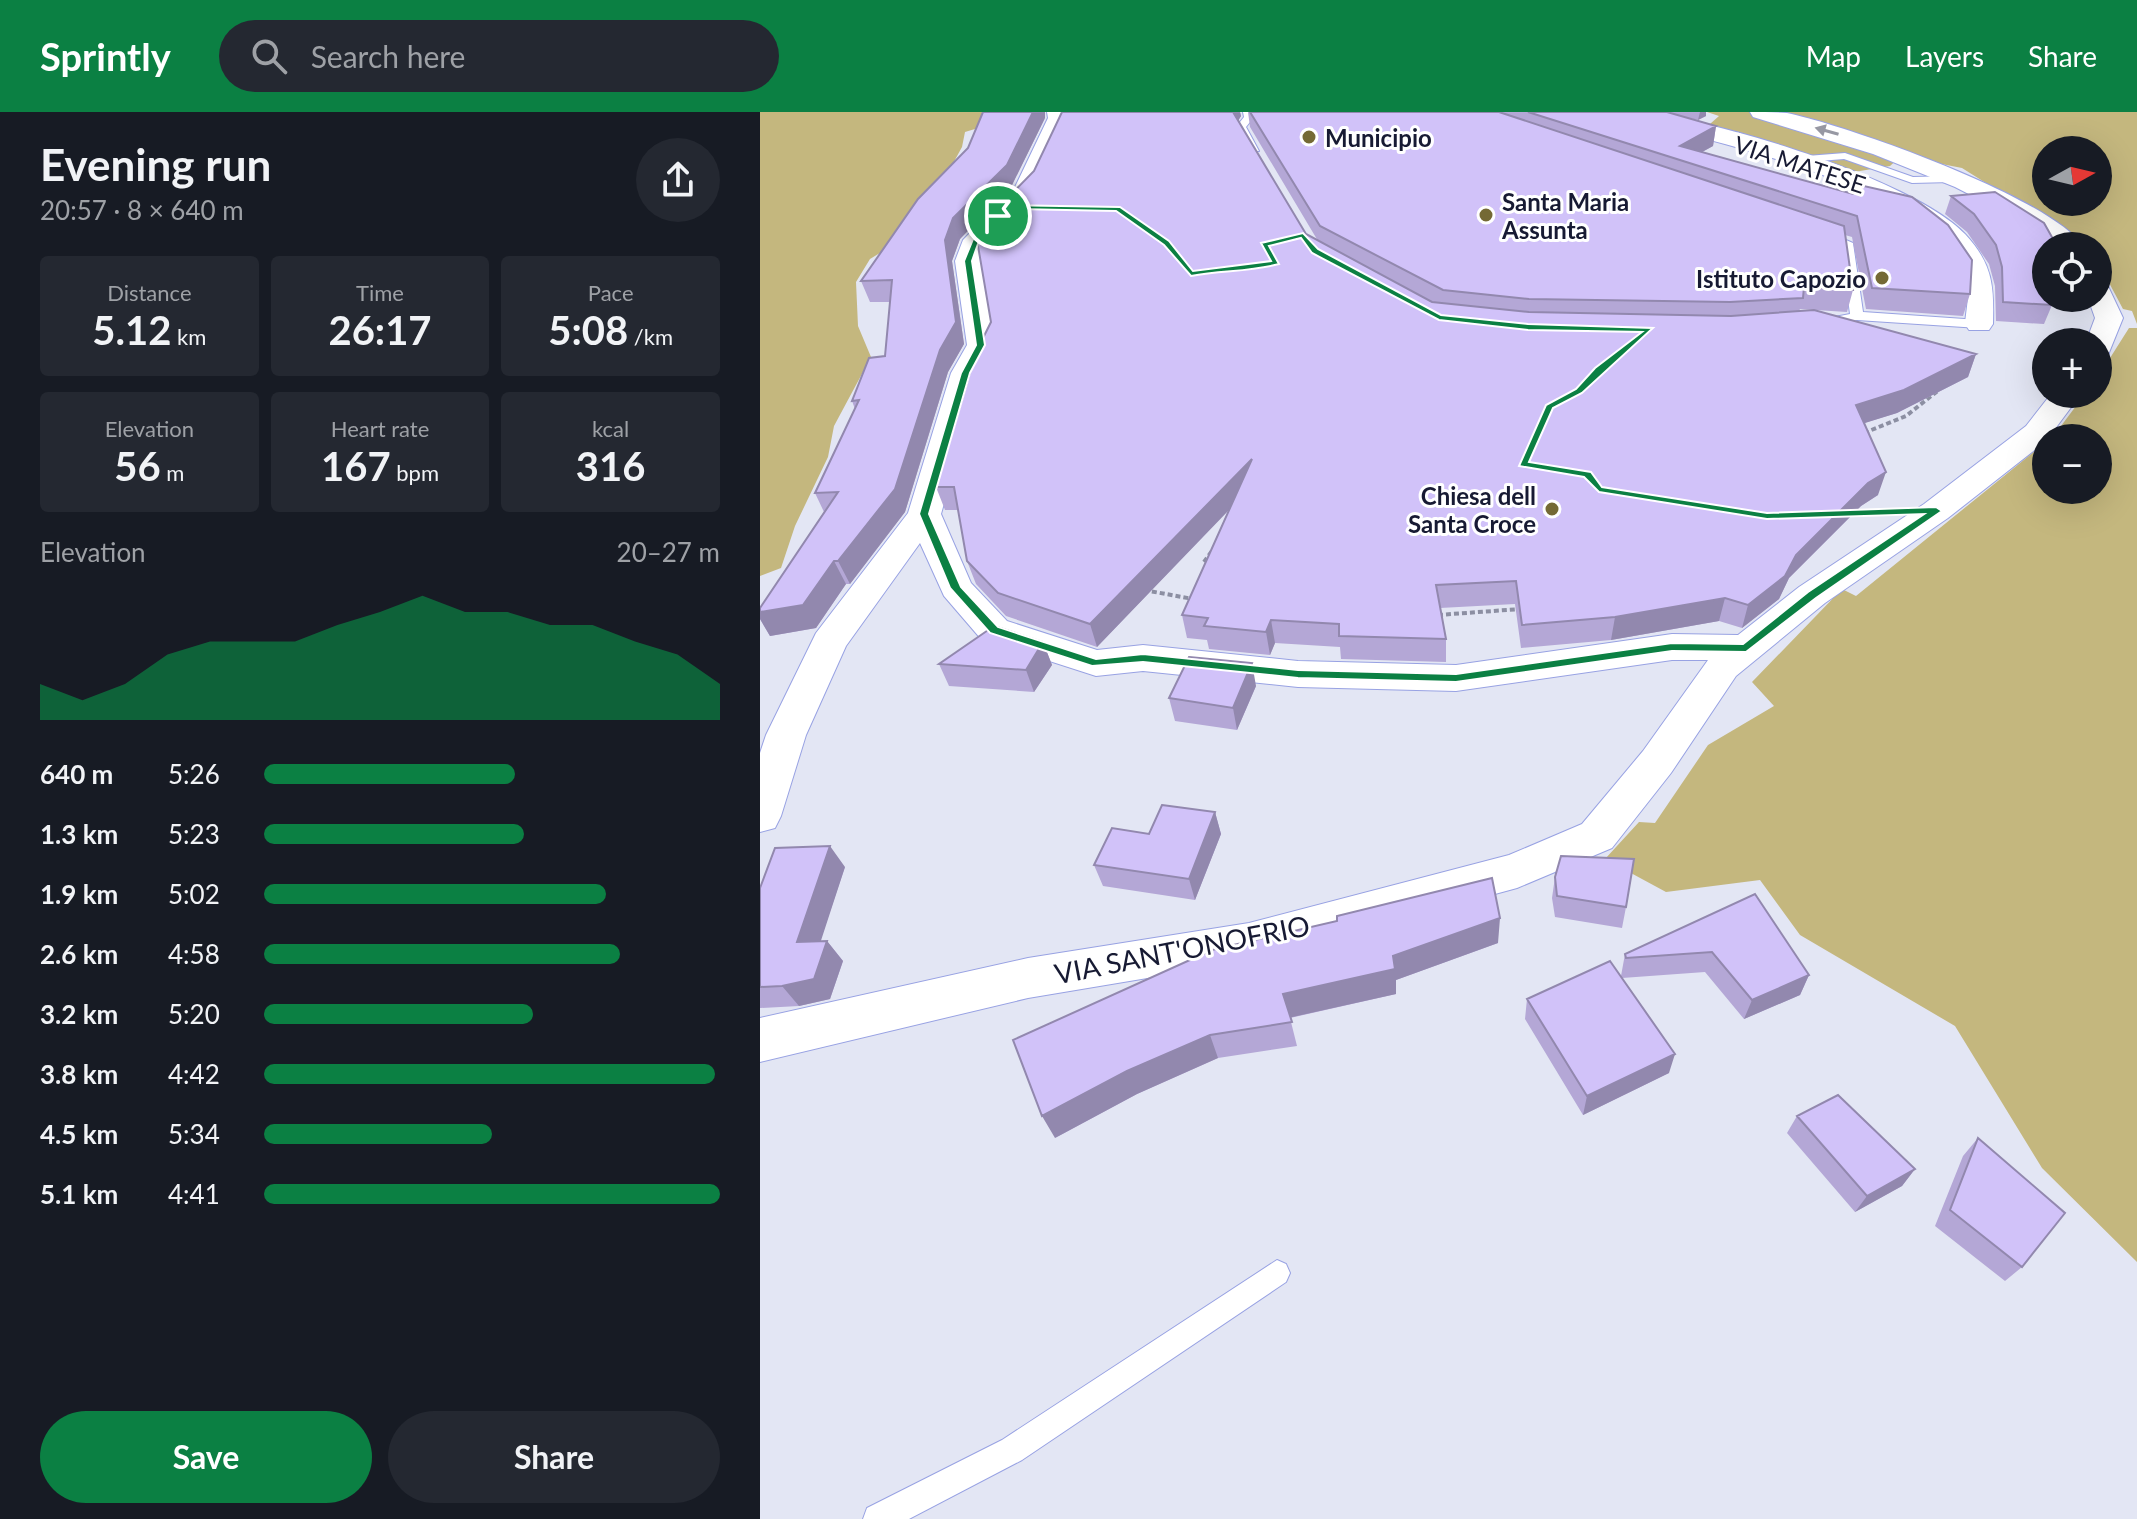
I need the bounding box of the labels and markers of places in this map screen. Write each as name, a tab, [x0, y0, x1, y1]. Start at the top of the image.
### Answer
place label: Municipio	[1325, 123, 1432, 152]
marker: Municipio	[1300, 128, 1318, 146]
pin	[964, 182, 1032, 250]
place label: Santa Maria Assunta	[1501, 187, 1629, 244]
marker: Santa Maria Assunta	[1477, 206, 1495, 224]
place label: Istituto Capozio	[1696, 264, 1866, 293]
marker: Istituto Capozio	[1873, 269, 1891, 287]
place label: Chiesa dell Santa Croce	[1408, 481, 1536, 538]
marker: Chiesa dell Santa Croce	[1543, 500, 1561, 518]

